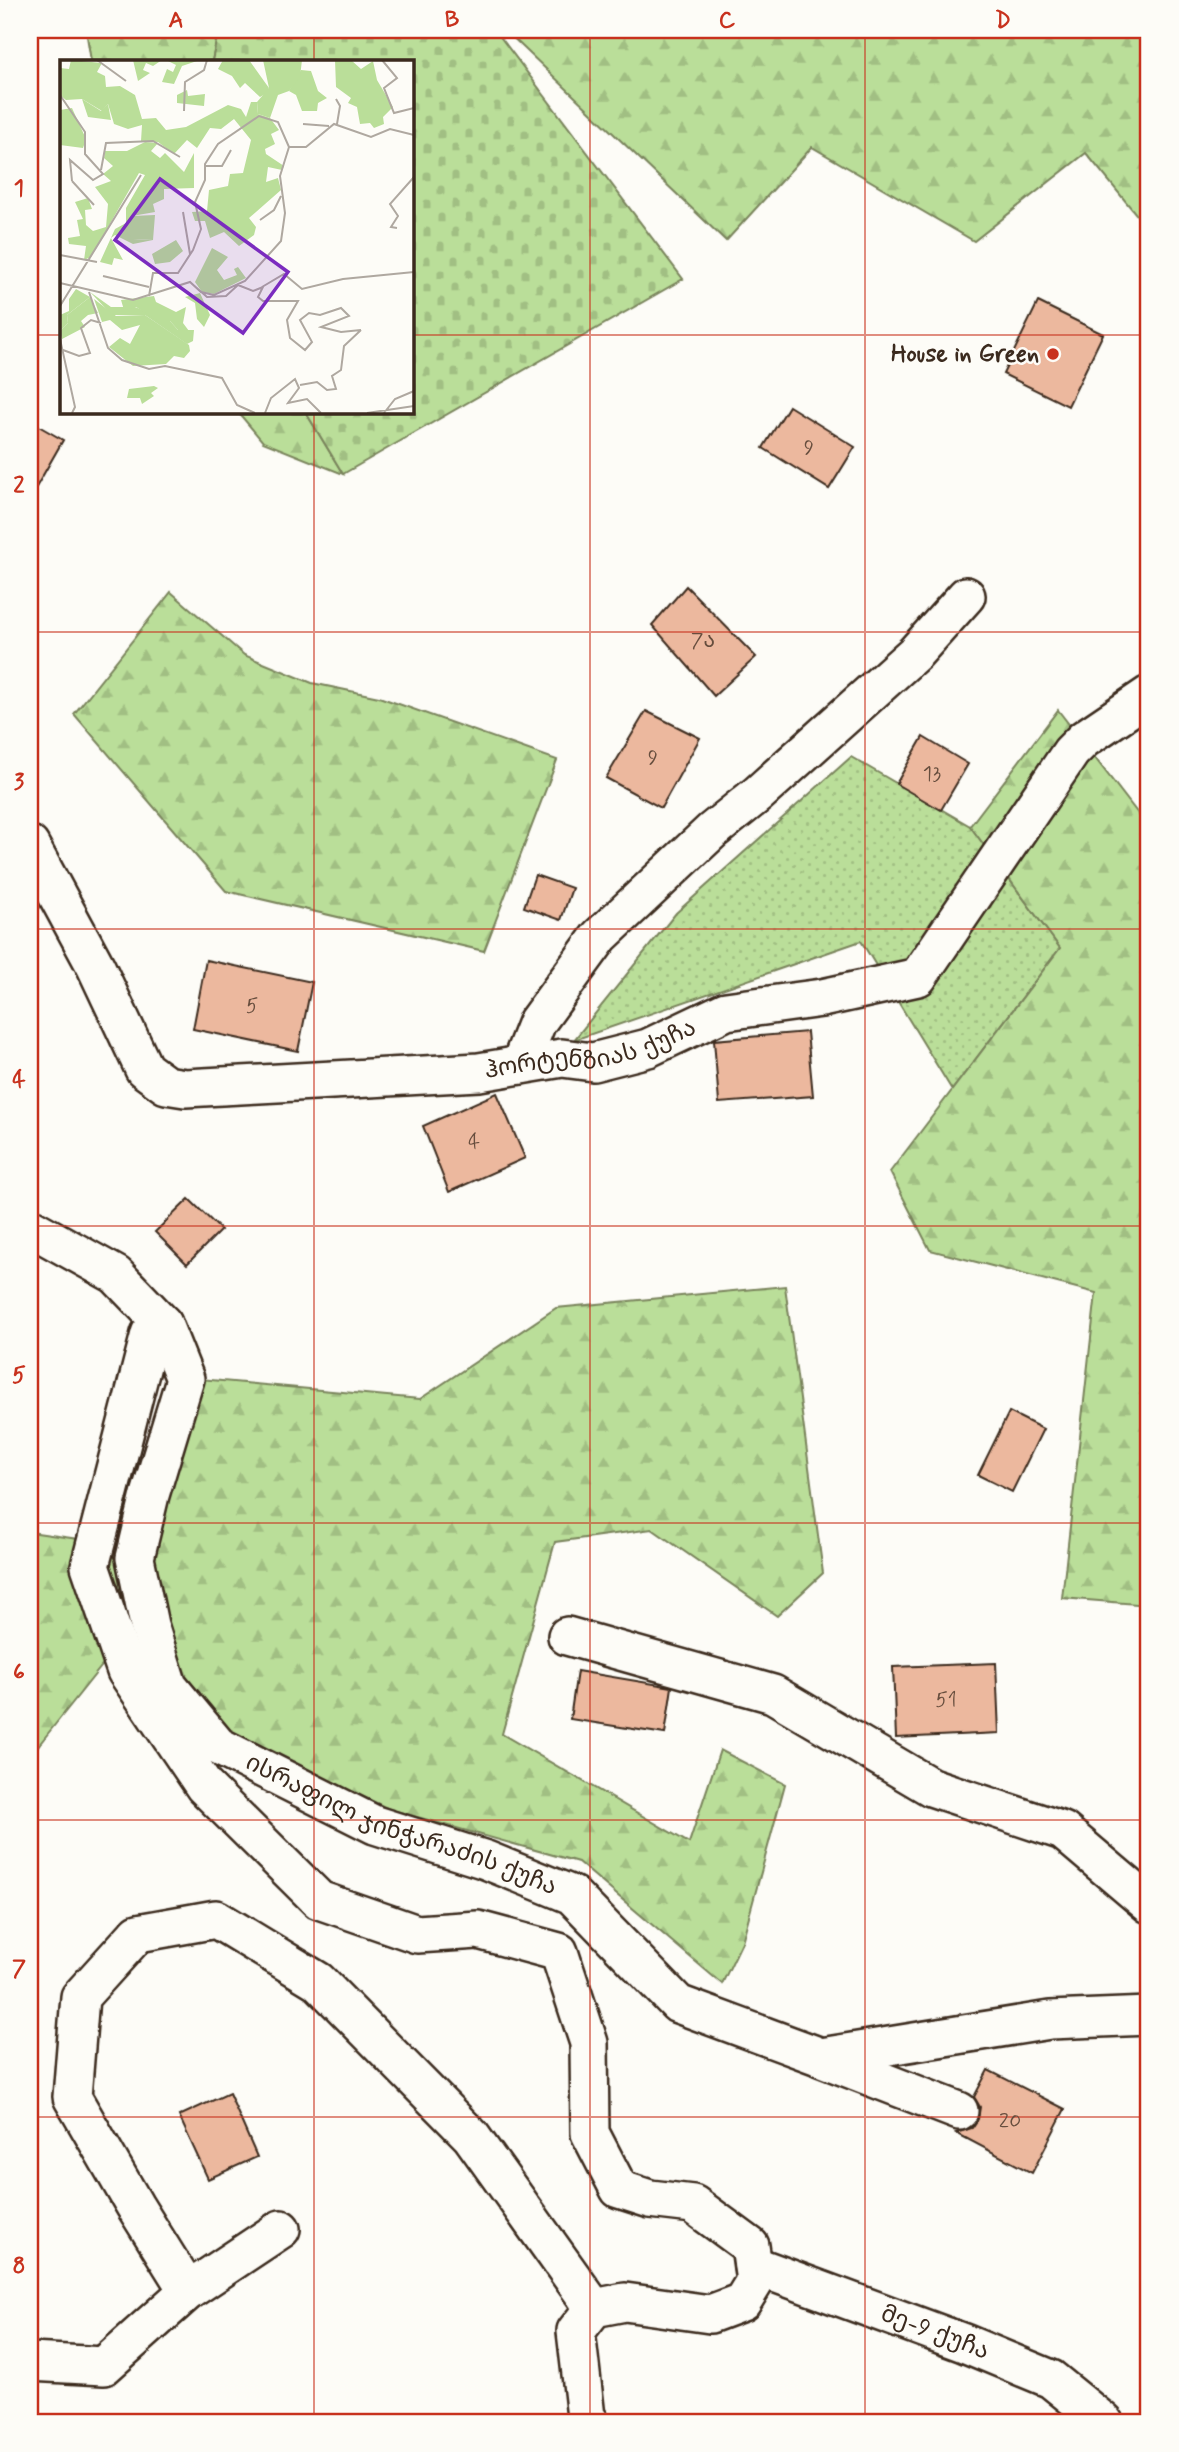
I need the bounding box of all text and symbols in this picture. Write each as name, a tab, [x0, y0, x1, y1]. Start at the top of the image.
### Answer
text: A	[168, 6, 184, 36]
text: B	[445, 6, 460, 36]
text: C	[719, 6, 736, 36]
text: D	[995, 6, 1011, 36]
inset map	[60, 60, 413, 413]
text: 1	[14, 174, 24, 204]
place label: House in Green	[891, 339, 1039, 370]
marker: House in Green	[1045, 346, 1061, 362]
house number: 9	[804, 434, 814, 462]
text: 2	[13, 471, 25, 501]
house number: 7ა	[691, 627, 715, 655]
house number: 9	[648, 744, 658, 772]
house number: 13	[923, 760, 941, 788]
text: 3	[14, 768, 25, 798]
house number: 5	[246, 992, 258, 1020]
street label: ჰორტენზიას ქუჩა	[482, 1012, 701, 1086]
text: 4	[12, 1065, 26, 1095]
house number: 4	[468, 1128, 480, 1156]
text: 5	[12, 1361, 26, 1391]
text: 6	[13, 1658, 25, 1688]
house number: 51	[935, 1686, 957, 1714]
street label: ისრაფილ ჯინჭარაძის ქუჩა	[240, 1747, 561, 1903]
text: 7	[12, 1955, 26, 1985]
house number: 20	[999, 2107, 1021, 2135]
text: 8	[13, 2252, 25, 2282]
street label: მე-9 ქუჩა	[876, 2298, 994, 2367]

